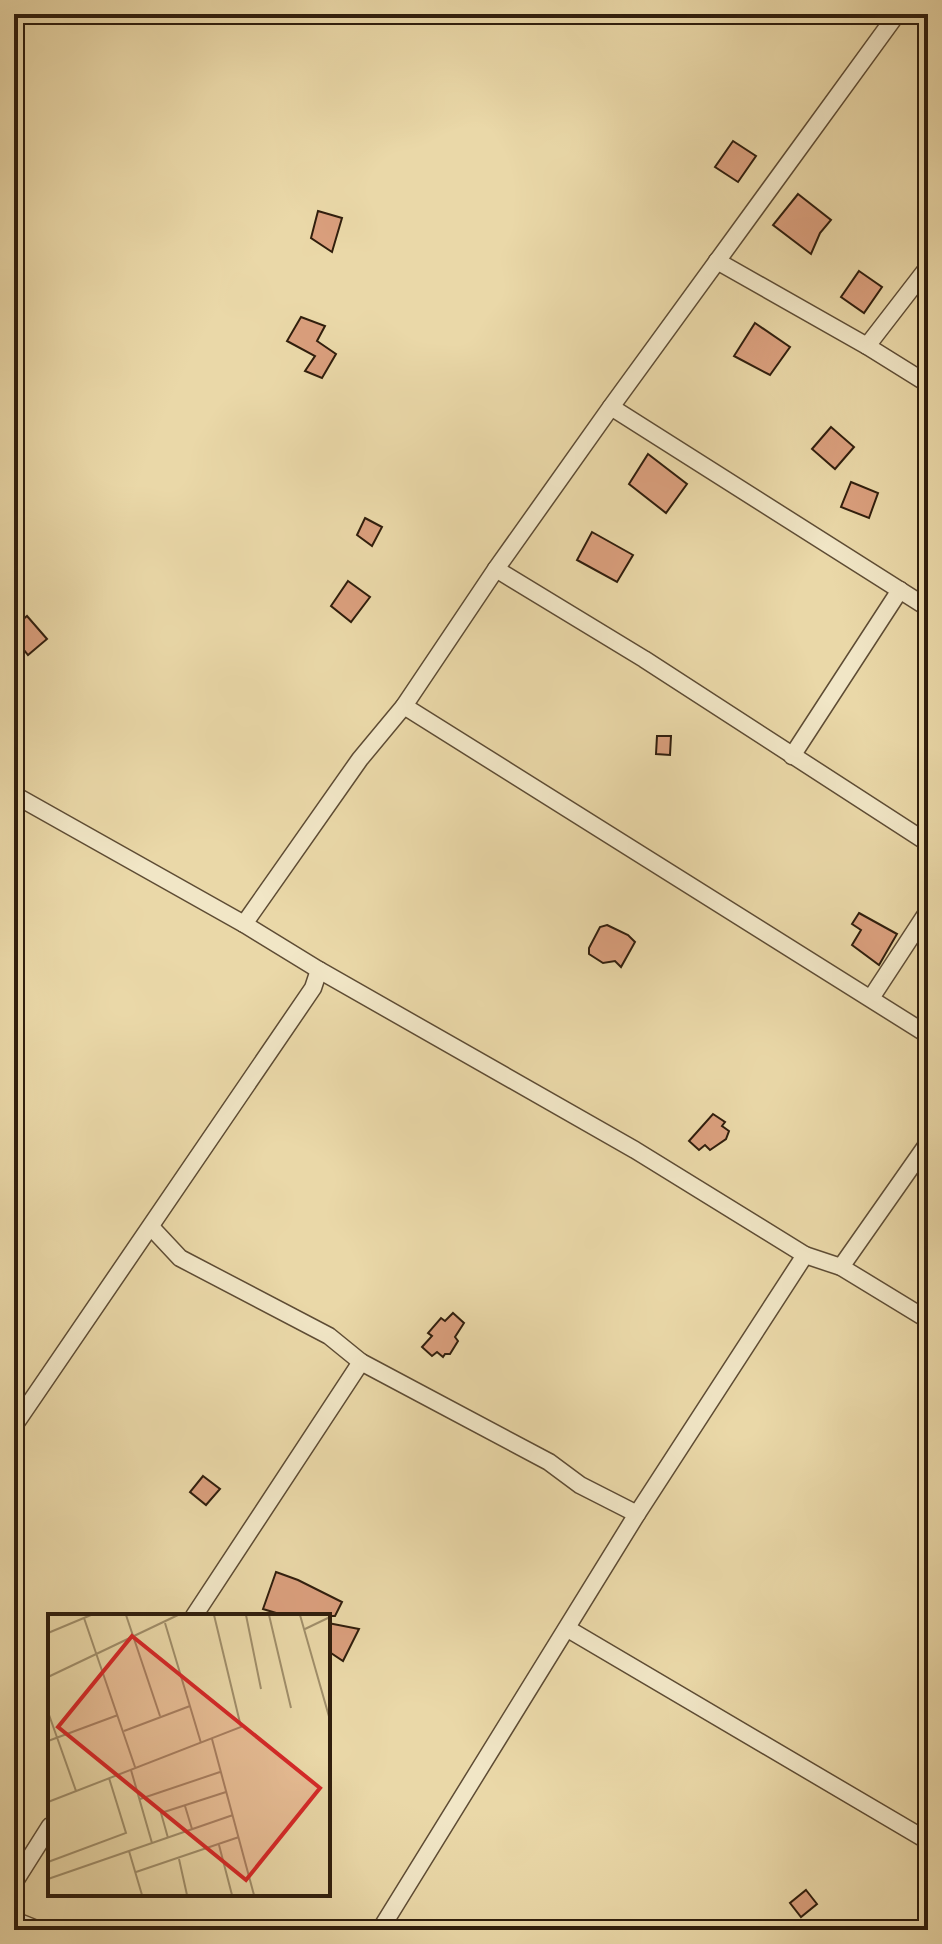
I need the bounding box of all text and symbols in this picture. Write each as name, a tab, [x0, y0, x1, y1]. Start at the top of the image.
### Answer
inset map	[48, 1614, 330, 1896]

